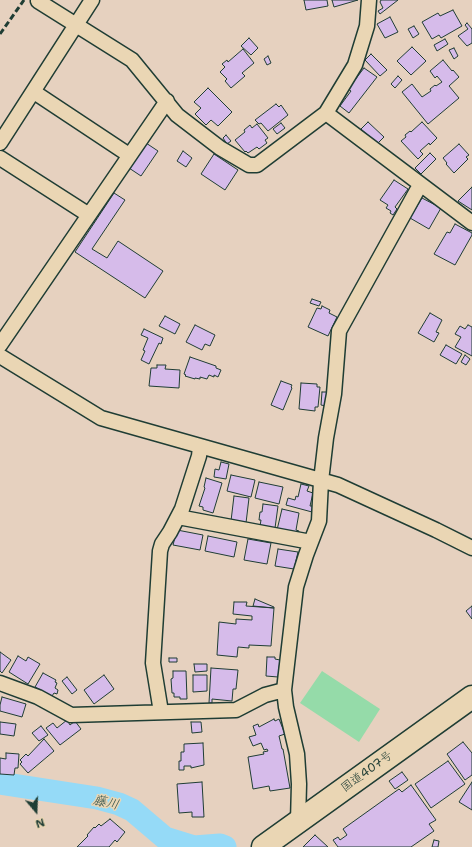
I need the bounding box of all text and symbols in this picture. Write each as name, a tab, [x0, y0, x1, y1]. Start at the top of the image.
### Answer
street label: 国道407号	[338, 748, 396, 796]
north arrow	[16, 791, 56, 831]
water label: 藤川	[92, 792, 120, 814]
text: N	[34, 814, 47, 831]

